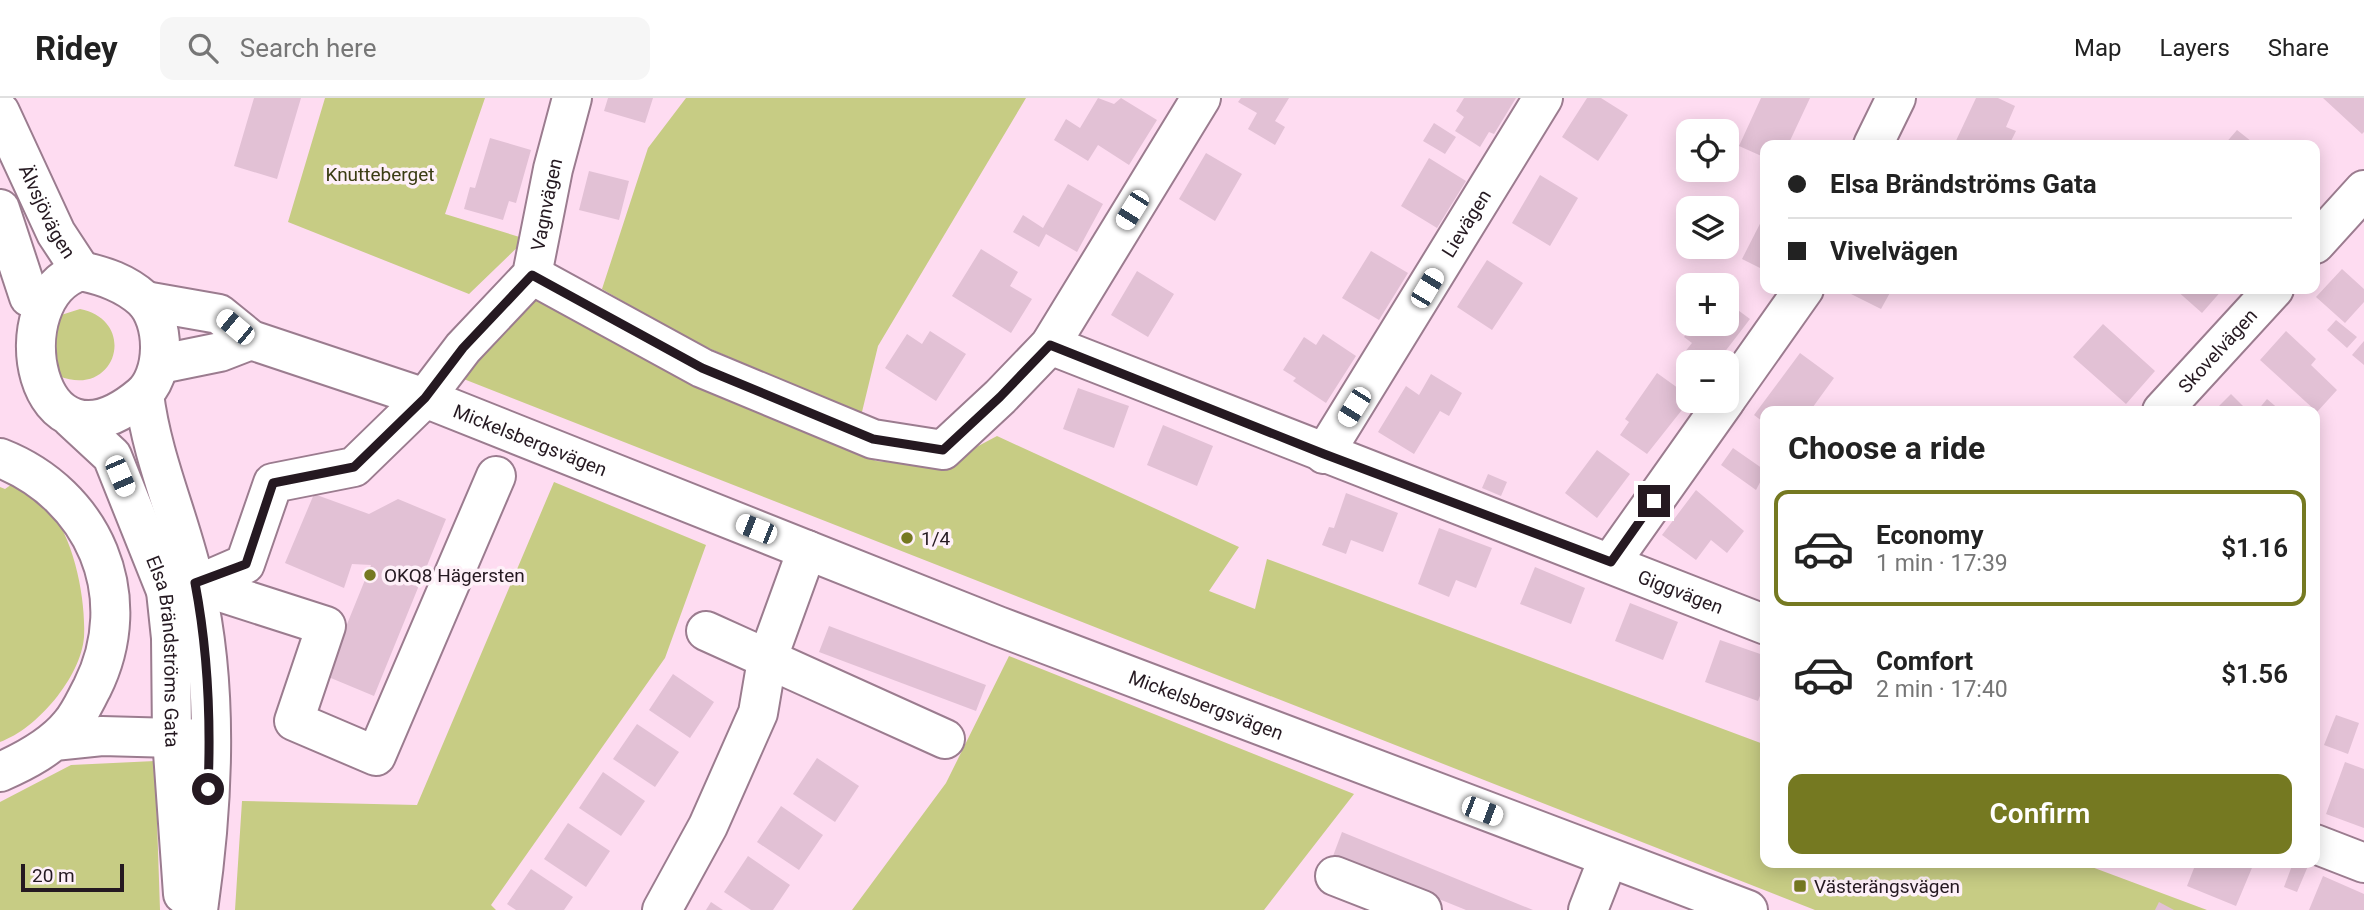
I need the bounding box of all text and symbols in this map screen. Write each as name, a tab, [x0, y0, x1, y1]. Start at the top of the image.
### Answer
search box	[160, 17, 650, 80]
text: Ridey	[35, 29, 118, 68]
icon: search	[184, 29, 222, 67]
text: Search here	[240, 33, 376, 63]
text: Map	[2074, 34, 2122, 62]
text: Layers	[2160, 34, 2230, 62]
text: Share	[2268, 34, 2329, 62]
map controls	[1676, 119, 1739, 413]
button: locate	[1676, 119, 1739, 182]
street label: Vagnvägen	[526, 156, 567, 253]
street label: Älvsjövägen	[14, 161, 80, 263]
park label: Knutteberget	[325, 163, 435, 186]
text: Elsa Brändströms Gata	[1830, 169, 2097, 199]
street label: Lievägen	[1437, 185, 1496, 262]
car	[1112, 187, 1153, 233]
button: layers	[1676, 196, 1739, 259]
text: Vivelvägen	[1830, 236, 1958, 266]
car	[1408, 265, 1447, 311]
button: +	[1676, 273, 1739, 336]
street label: Skovelvägen	[2173, 304, 2262, 398]
car	[213, 305, 258, 349]
button: −	[1676, 350, 1739, 413]
car	[1334, 384, 1375, 430]
street label: Mickelsbergsvägen	[450, 399, 610, 481]
text: Choose a ride	[1788, 429, 1985, 467]
car	[103, 453, 138, 499]
route end	[1638, 485, 1670, 517]
car	[733, 511, 780, 547]
icon: car	[1792, 517, 1855, 580]
text: Economy	[1876, 520, 1983, 550]
place label: 1/4	[921, 527, 951, 550]
marker: 1/4	[899, 530, 915, 546]
text: $1.16	[2221, 533, 2288, 563]
text: 1 min · 17:39	[1876, 550, 2008, 577]
street label: Elsa Brändströms Gata	[141, 552, 184, 748]
place label: OKQ8 Hägersten	[384, 564, 525, 587]
street label: Giggvägen	[1634, 565, 1726, 619]
marker: OKQ8 Hägersten	[362, 567, 378, 583]
icon: car	[1792, 643, 1855, 706]
text: Comfort	[1876, 646, 1973, 676]
text: $1.56	[2221, 659, 2288, 689]
street label: Mickelsbergsvägen	[1125, 666, 1286, 745]
text: 2 min · 17:40	[1876, 676, 2008, 703]
route start	[192, 773, 224, 805]
button: Confirm	[1788, 774, 2292, 854]
car	[1459, 794, 1506, 828]
scale bar	[21, 861, 124, 893]
text: 20 m	[32, 864, 75, 887]
place label: Västerängsvägen	[1814, 875, 1960, 898]
marker: Västerängsvägen	[1792, 878, 1808, 894]

